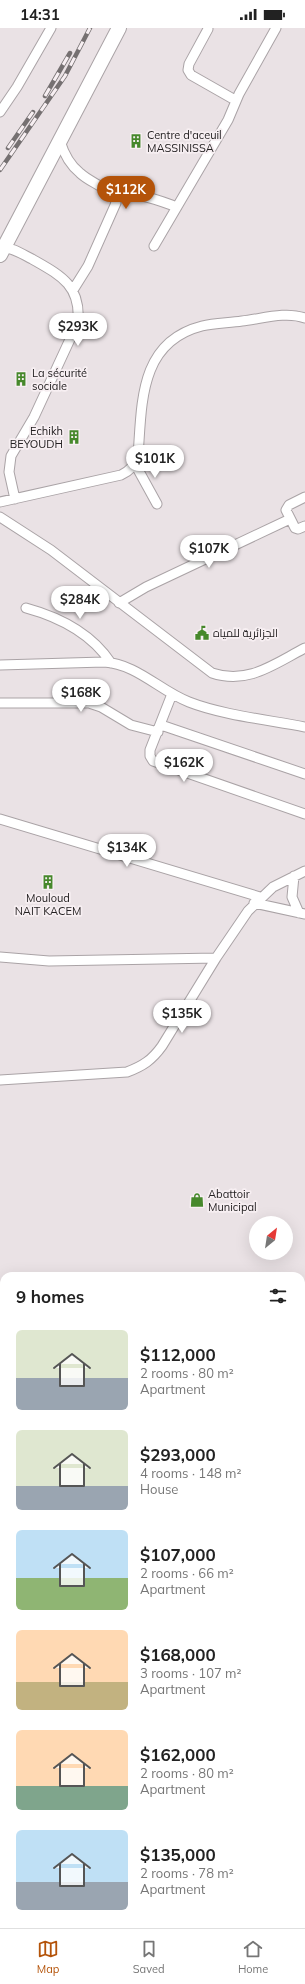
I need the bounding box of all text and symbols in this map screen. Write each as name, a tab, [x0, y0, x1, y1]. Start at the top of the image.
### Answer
text: 14:31	[20, 5, 60, 24]
place label: Centre d'aceuil MASSINISSA	[147, 128, 222, 155]
building icon: Centre d'aceuil MASSINISSA	[128, 133, 144, 149]
pin: $112K	[98, 176, 154, 210]
text: $112K	[106, 181, 146, 197]
pin: $293K	[50, 313, 106, 347]
text: $293K	[58, 318, 98, 334]
place label: La sécurité sociale	[32, 366, 87, 393]
building icon: La sécurité sociale	[13, 371, 29, 387]
place label: Echikh BEYOUDH	[10, 424, 63, 451]
building icon: Echikh BEYOUDH	[66, 429, 82, 445]
pin: $101K	[127, 445, 183, 479]
text: $101K	[135, 450, 175, 466]
pin: $107K	[181, 535, 237, 569]
text: $107K	[189, 540, 229, 556]
pin: $284K	[52, 586, 108, 620]
text: $284K	[60, 591, 100, 607]
public building icon: الجزائرية للمياه	[194, 625, 210, 641]
place label: الجزائرية للمياه	[213, 626, 278, 640]
pin: $168K	[53, 679, 109, 713]
text: $168K	[61, 684, 101, 700]
pin: $162K	[156, 749, 212, 783]
text: $162K	[164, 754, 204, 770]
pin: $134K	[99, 834, 155, 868]
text: $134K	[107, 839, 147, 855]
building icon: Mouloud NAIT KACEM	[40, 874, 56, 890]
place label: Mouloud NAIT KACEM	[15, 891, 81, 918]
pin: $135K	[154, 1000, 210, 1034]
text: $135K	[162, 1005, 202, 1021]
place label: Abattoir Municipal	[208, 1187, 257, 1214]
shop icon: Abattoir Municipal	[189, 1192, 205, 1208]
north arrow	[249, 1216, 293, 1260]
map controls	[249, 1216, 293, 1260]
icon: filters	[267, 1285, 289, 1307]
text: 9 homes	[16, 1286, 84, 1307]
text: $112,000	[140, 1344, 216, 1365]
icon: home	[48, 1346, 96, 1394]
text: 2 rooms · 80 m²	[140, 1365, 234, 1381]
text: Apartment	[140, 1381, 205, 1397]
text: $293,000	[140, 1444, 216, 1465]
icon: home	[48, 1446, 96, 1494]
text: 4 rooms · 148 m²	[140, 1465, 241, 1481]
text: House	[140, 1481, 178, 1497]
text: $107,000	[140, 1544, 216, 1565]
icon: home	[48, 1546, 96, 1594]
text: 2 rooms · 66 m²	[140, 1565, 234, 1581]
text: Apartment	[140, 1581, 205, 1597]
text: $168,000	[140, 1644, 216, 1665]
icon: home	[48, 1646, 96, 1694]
text: 3 rooms · 107 m²	[140, 1665, 241, 1681]
text: Apartment	[140, 1681, 205, 1697]
text: $162,000	[140, 1744, 216, 1765]
icon: home	[48, 1746, 96, 1794]
text: 2 rooms · 80 m²	[140, 1765, 234, 1781]
text: Apartment	[140, 1781, 205, 1797]
text: $135,000	[140, 1844, 216, 1865]
icon: home	[48, 1846, 96, 1894]
text: 2 rooms · 78 m²	[140, 1865, 234, 1881]
text: Apartment	[140, 1881, 205, 1897]
tab: Map	[37, 1938, 59, 1976]
tab: Saved	[133, 1938, 165, 1976]
tab: Home	[238, 1938, 268, 1976]

